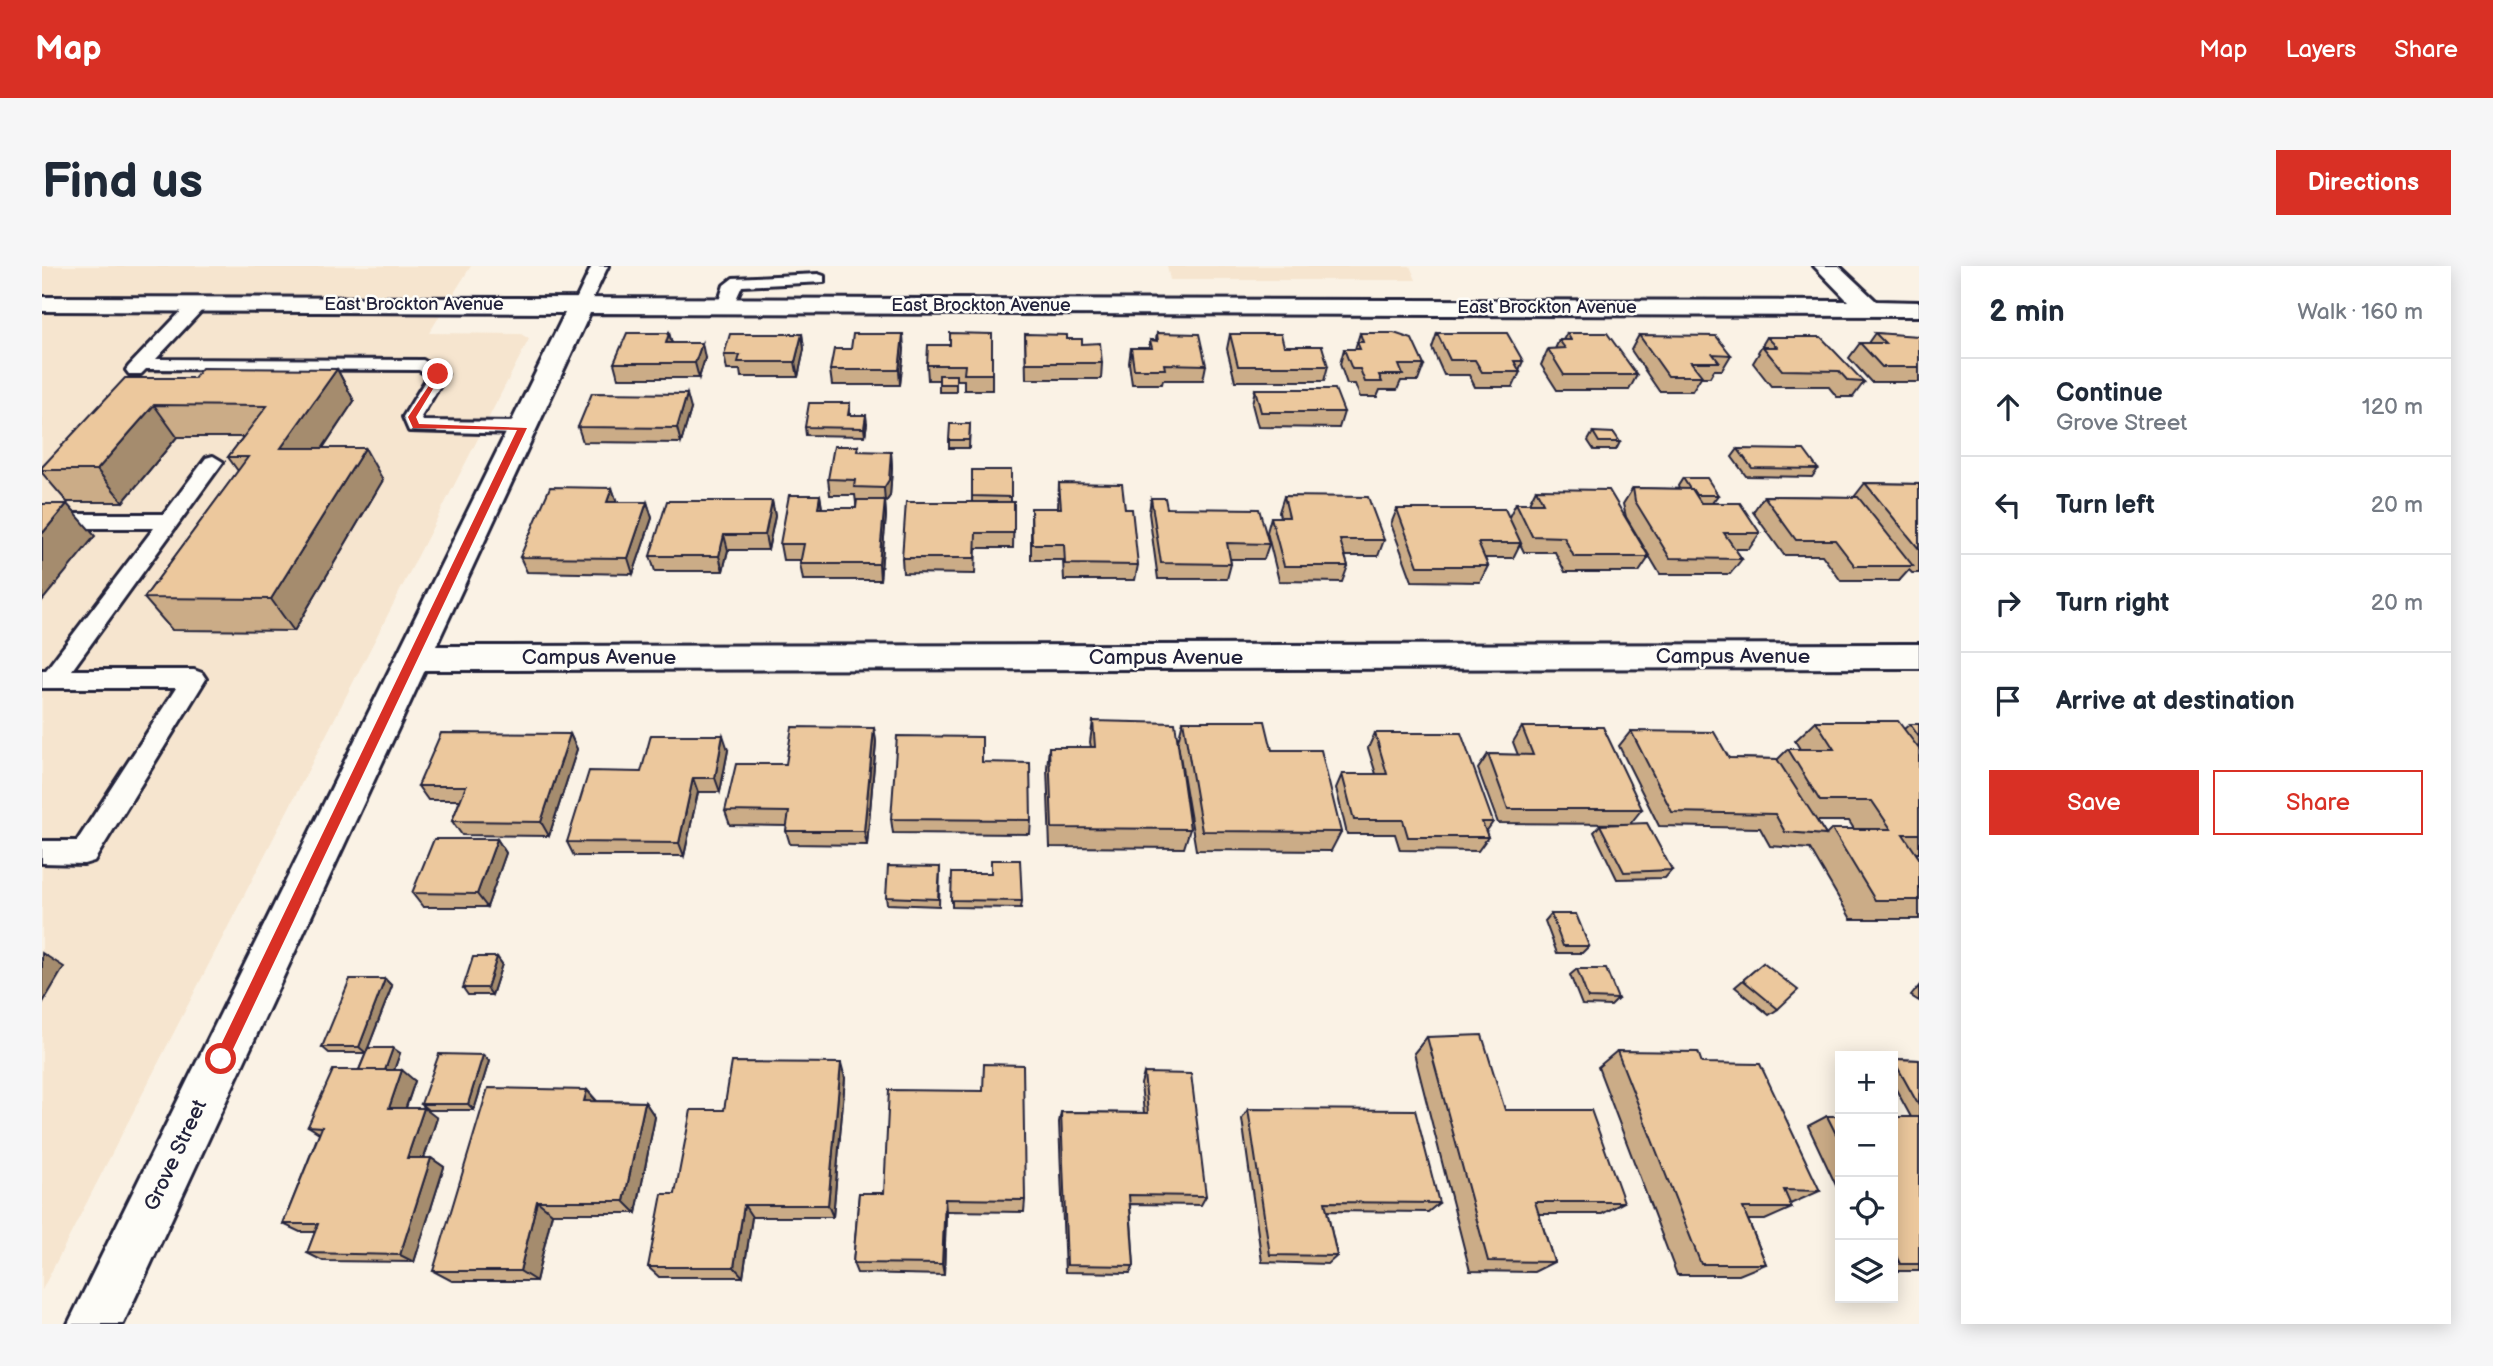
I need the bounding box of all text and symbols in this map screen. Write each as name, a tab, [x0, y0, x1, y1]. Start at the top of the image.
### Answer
text: Map	[35, 29, 101, 69]
text: Map	[2199, 35, 2247, 64]
text: Layers	[2285, 35, 2356, 64]
text: Share	[2394, 35, 2458, 64]
button: Directions	[2276, 150, 2451, 215]
text: Find us	[42, 153, 203, 212]
street label: East Brockton Avenue	[324, 294, 504, 315]
text: 2 min	[1989, 294, 2065, 330]
street label: East Brockton Avenue	[891, 295, 1071, 316]
street label: East Brockton Avenue	[1457, 297, 1637, 318]
text: Walk · 160 m	[2297, 298, 2423, 326]
route end	[422, 358, 453, 389]
text: Continue	[2056, 378, 2163, 409]
icon: ahead	[1989, 388, 2027, 426]
text: 120 m	[2362, 393, 2423, 421]
text: Grove Street	[2056, 409, 2187, 437]
icon: left	[1989, 486, 2027, 524]
text: Turn left	[2056, 490, 2155, 521]
text: 20 m	[2371, 491, 2423, 519]
icon: right	[1989, 584, 2027, 622]
text: Turn right	[2056, 588, 2169, 619]
text: 20 m	[2371, 589, 2423, 617]
street label: Campus Avenue	[1656, 644, 1810, 669]
street label: Campus Avenue	[522, 645, 676, 670]
street label: Campus Avenue	[1089, 645, 1243, 670]
icon: arrive	[1989, 682, 2027, 720]
text: Arrive at destination	[2056, 686, 2295, 717]
button: Save	[1989, 770, 2199, 835]
button: Share	[2213, 770, 2423, 835]
route start	[205, 1043, 236, 1074]
map controls	[1835, 1051, 1898, 1303]
button: +	[1835, 1051, 1898, 1114]
street label: Grove Street	[139, 1095, 212, 1215]
button: −	[1835, 1114, 1898, 1177]
button: locate	[1835, 1177, 1898, 1240]
button: layers	[1835, 1240, 1898, 1303]

